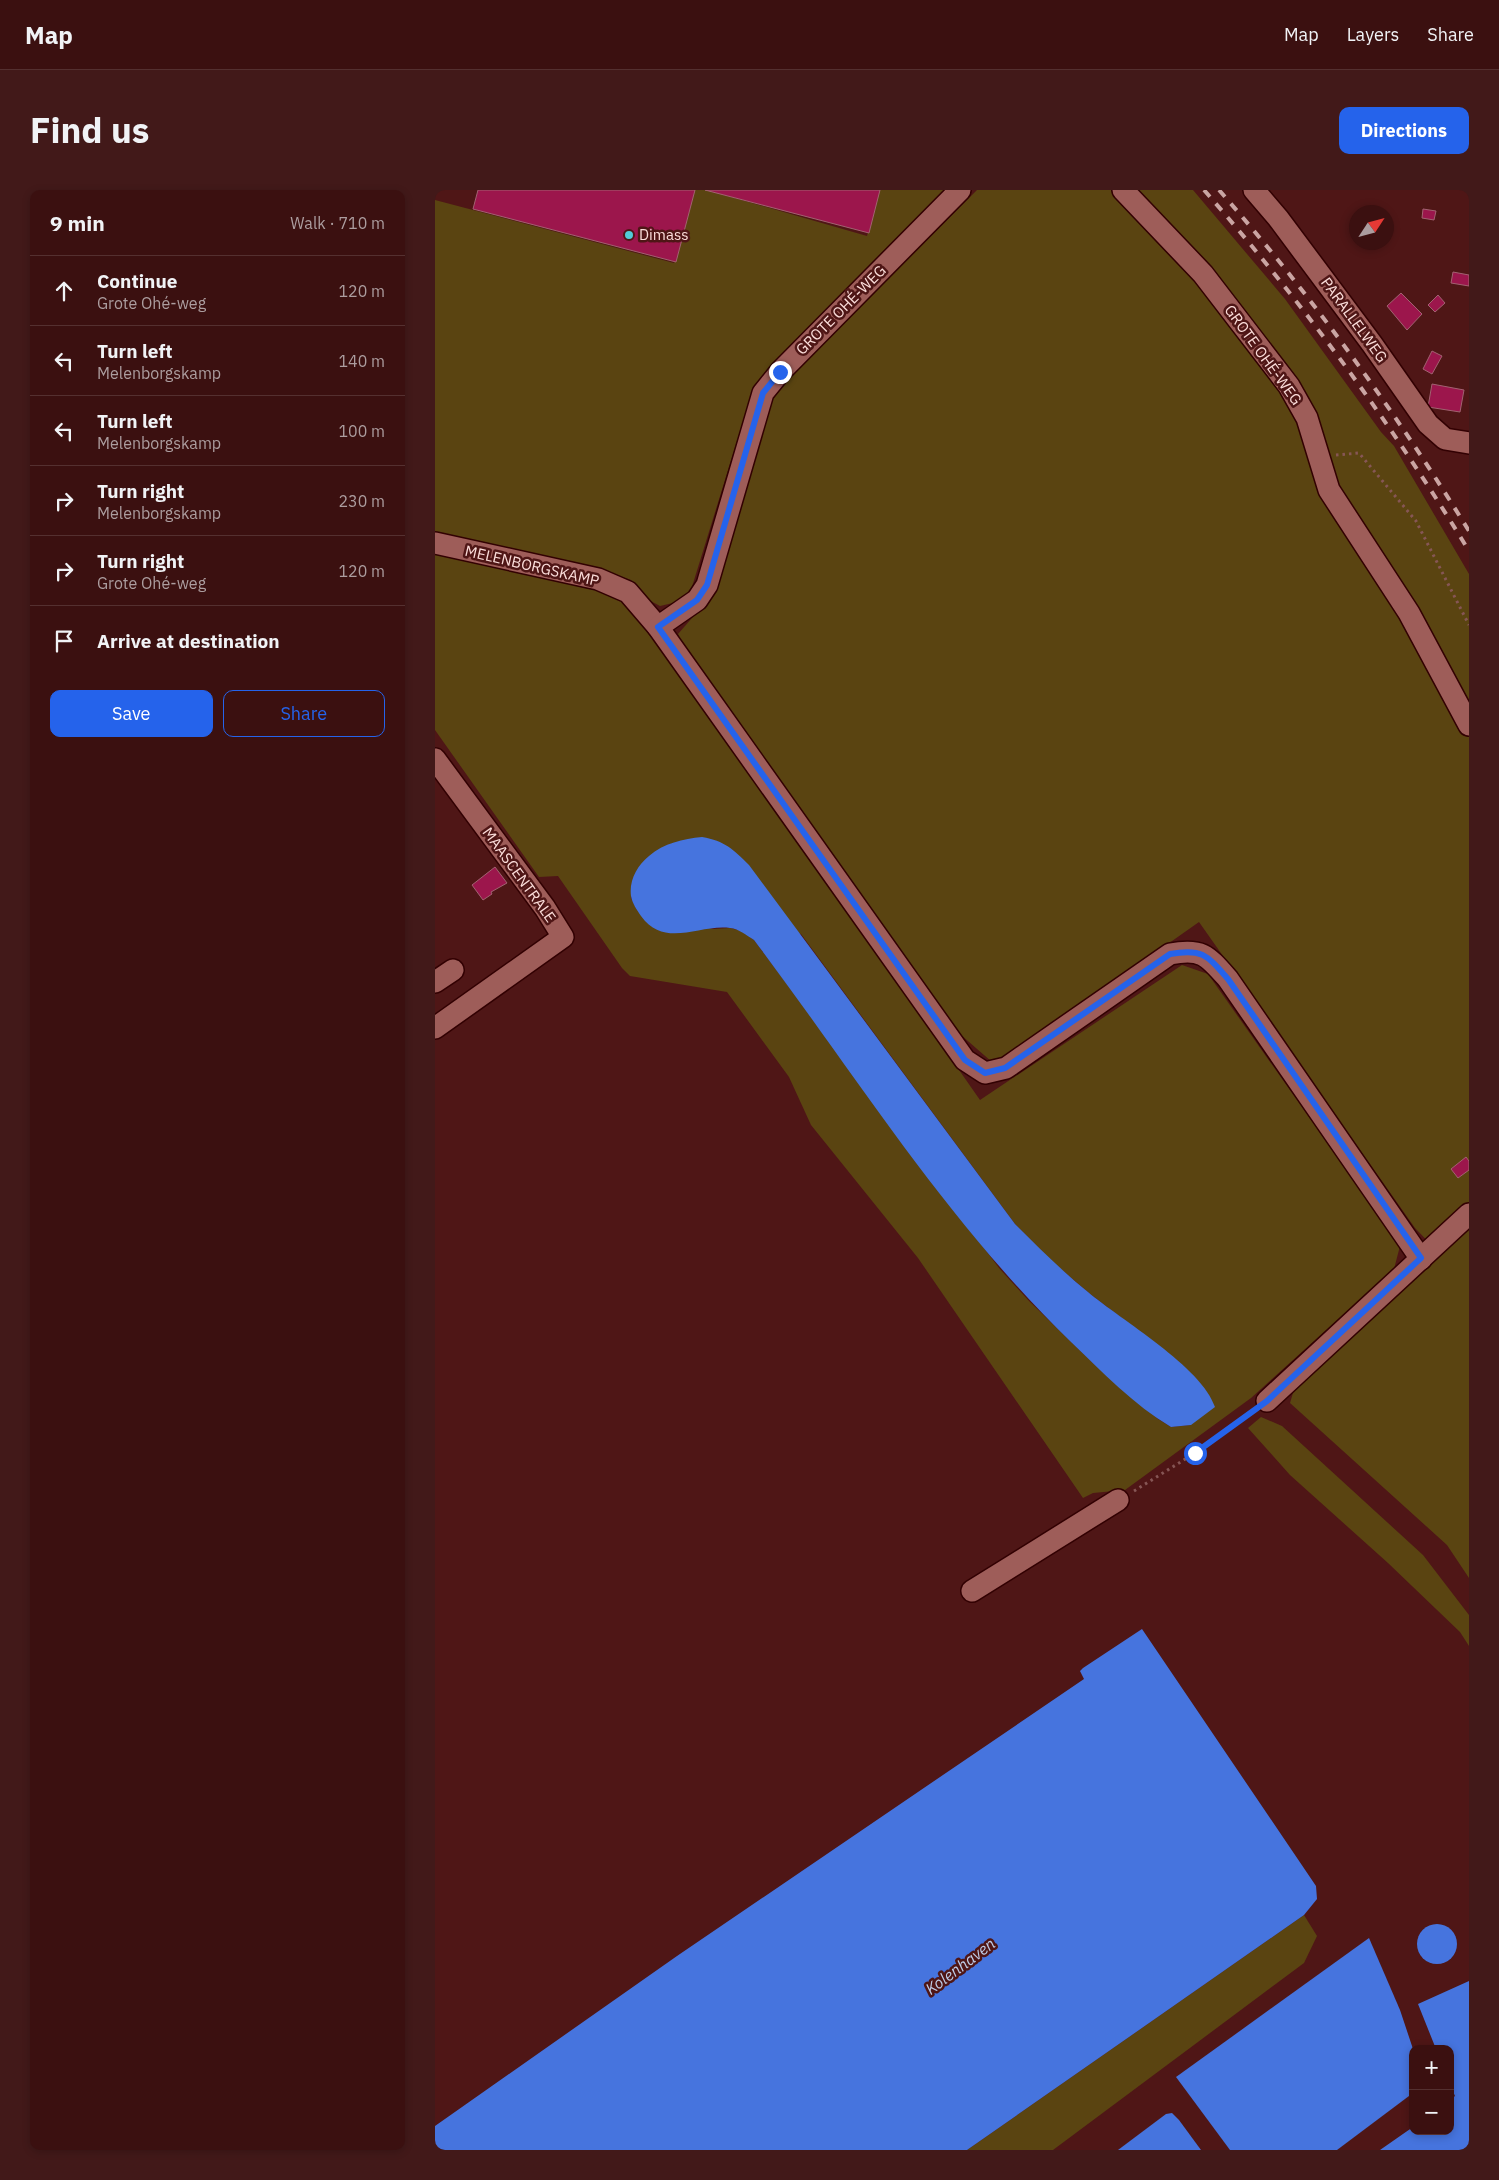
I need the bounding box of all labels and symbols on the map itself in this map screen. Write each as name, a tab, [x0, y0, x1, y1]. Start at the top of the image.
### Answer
north arrow	[1349, 205, 1394, 250]
place label: Dimass	[639, 225, 688, 244]
marker: Dimass	[623, 229, 635, 241]
street label: GROTE OHÉ-WEG	[792, 261, 890, 359]
street label: PARALLELWEG	[1317, 273, 1392, 366]
street label: GROTE OHÉ-WEG	[1221, 301, 1306, 409]
route end	[769, 361, 792, 384]
street label: MELENBORGSKAMP	[463, 541, 601, 590]
street label: MAASCENTRALE	[478, 823, 560, 926]
route start	[1184, 1442, 1207, 1465]
water label: Kolenhaven	[921, 1933, 999, 1999]

